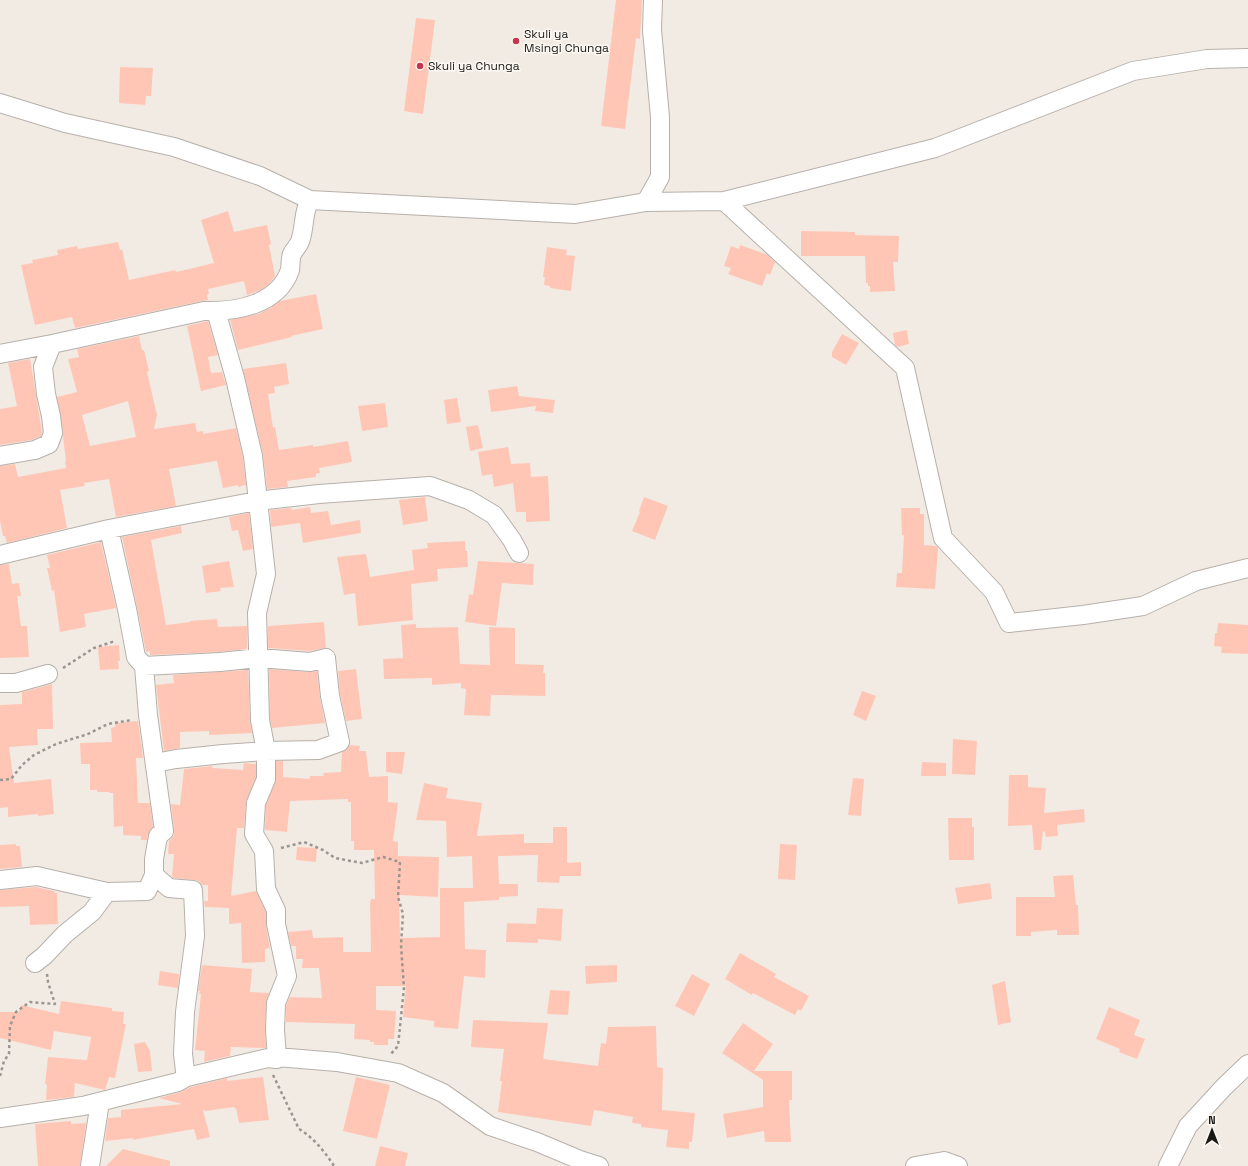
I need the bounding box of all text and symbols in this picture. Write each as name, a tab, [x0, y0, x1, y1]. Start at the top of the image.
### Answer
place label: Skuli ya Msingi Chunga	[524, 26, 609, 56]
marker: Skuli ya Msingi Chunga	[511, 36, 521, 46]
place label: Skuli ya Chunga	[428, 58, 520, 74]
marker: Skuli ya Chunga	[415, 61, 425, 71]
north arrow	[1192, 1110, 1232, 1150]
text: N	[1208, 1113, 1216, 1127]

